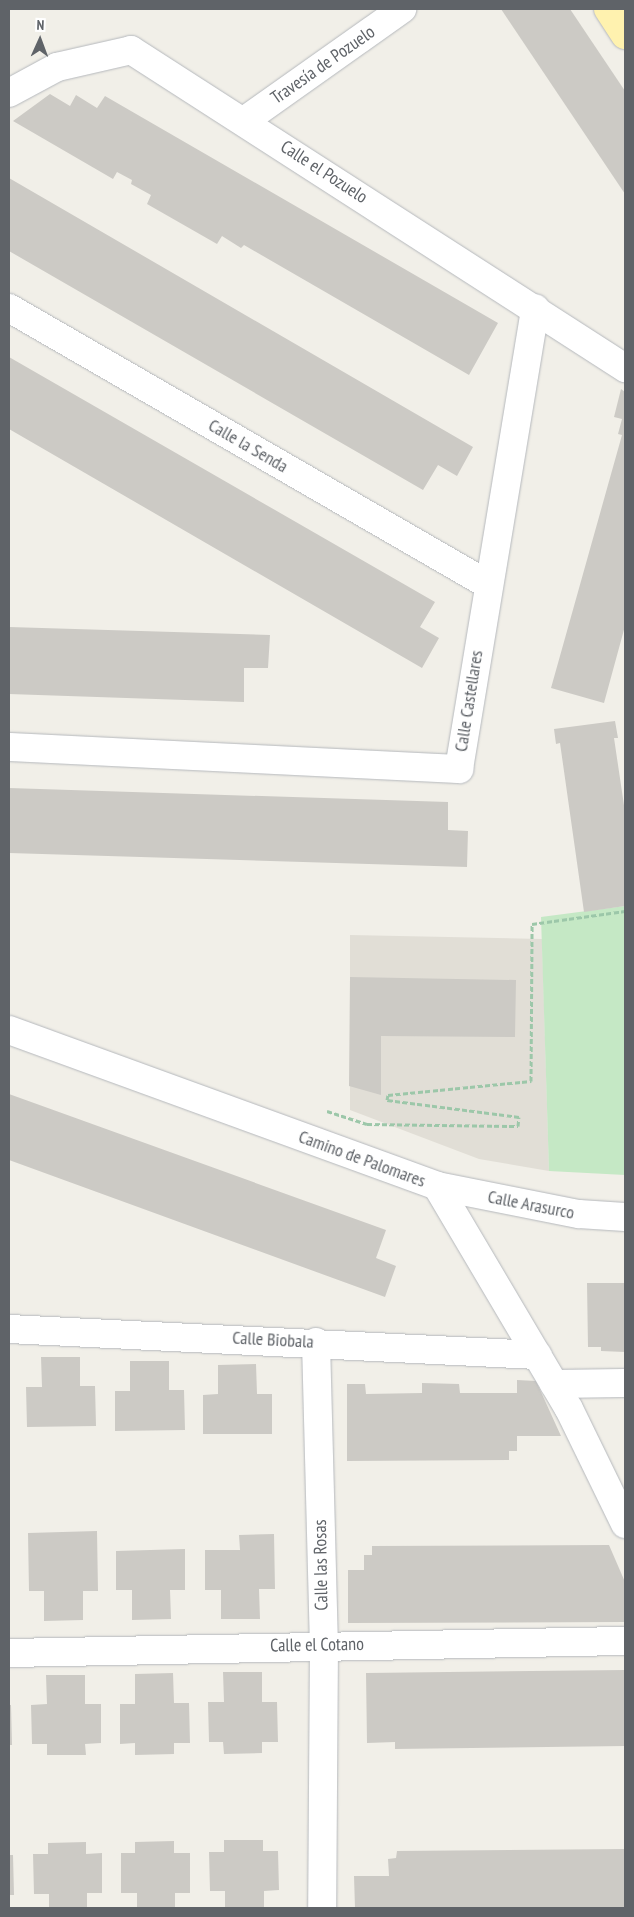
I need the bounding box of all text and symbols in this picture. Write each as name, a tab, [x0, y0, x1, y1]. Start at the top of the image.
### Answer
north arrow	[15, 15, 65, 65]
text: N	[36, 16, 45, 34]
street label: Travesía de Pozuelo	[267, 21, 379, 109]
street label: Calle el Pozuelo	[277, 136, 371, 208]
street label: Calle la Senda	[204, 415, 292, 477]
street label: Calle Castellares	[450, 649, 488, 753]
street label: Camino de Palomares	[296, 1126, 428, 1192]
street label: Calle Arasurco	[486, 1186, 576, 1224]
street label: Calle Biobala	[232, 1327, 314, 1353]
street label: Calle las Rosas	[309, 1519, 333, 1611]
street label: Calle el Cotano	[270, 1633, 364, 1657]

